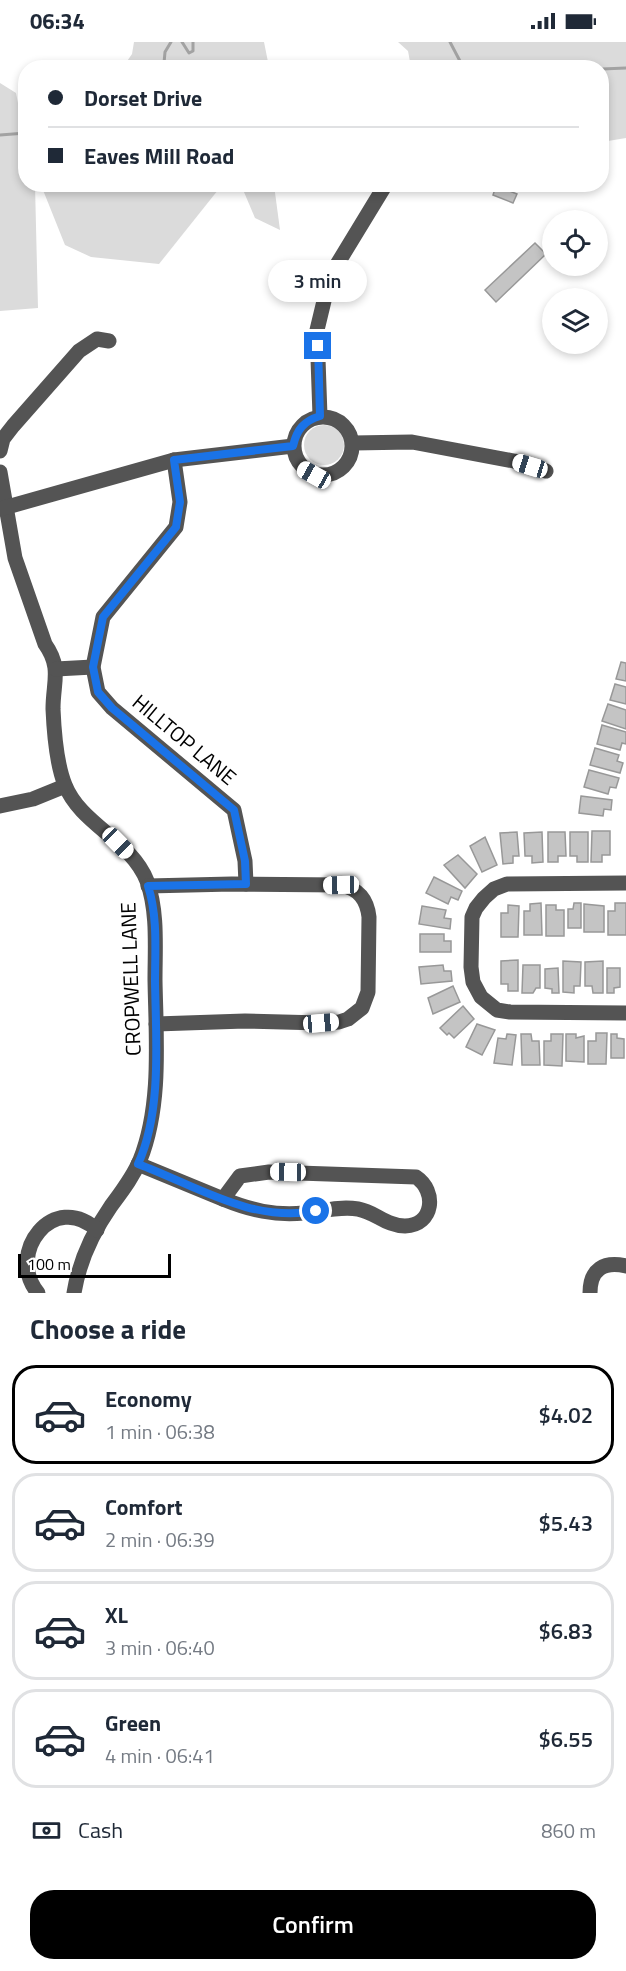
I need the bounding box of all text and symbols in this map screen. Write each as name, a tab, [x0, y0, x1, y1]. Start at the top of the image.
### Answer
text: 06:34	[30, 4, 85, 38]
text: Dorset Drive	[84, 81, 202, 115]
text: Eaves Mill Road	[84, 139, 234, 173]
map controls	[542, 210, 608, 354]
button: locate	[542, 210, 608, 276]
callout: 3 min	[268, 259, 368, 301]
text: 3 min	[293, 265, 342, 296]
button: layers	[542, 288, 608, 354]
route end	[304, 332, 331, 359]
car	[510, 452, 550, 480]
car	[294, 458, 334, 492]
street label: HILLTOP LANE	[126, 686, 244, 792]
car	[99, 824, 137, 862]
car	[323, 876, 359, 894]
street label: CROPWELL LANE	[111, 902, 149, 1057]
car	[302, 1012, 340, 1034]
car	[270, 1163, 306, 1181]
route start	[302, 1197, 329, 1224]
scale bar	[18, 1251, 171, 1278]
text: 100 m	[27, 1252, 71, 1276]
text: Choose a ride	[30, 1308, 186, 1349]
text: Economy	[105, 1382, 192, 1416]
icon: car	[33, 1388, 87, 1442]
text: $4.02	[538, 1398, 593, 1432]
text: 1 min · 06:38	[105, 1416, 215, 1447]
text: Comfort	[105, 1490, 183, 1524]
icon: car	[33, 1496, 87, 1550]
text: $5.43	[538, 1506, 593, 1540]
text: 2 min · 06:39	[105, 1524, 215, 1555]
text: XL	[105, 1598, 128, 1632]
icon: car	[33, 1604, 87, 1658]
text: $6.83	[538, 1614, 593, 1648]
text: 3 min · 06:40	[105, 1632, 215, 1663]
text: Green	[105, 1706, 161, 1740]
icon: car	[33, 1712, 87, 1766]
text: $6.55	[538, 1722, 593, 1756]
text: 4 min · 06:41	[105, 1740, 215, 1771]
text: Cash	[78, 1813, 123, 1847]
icon: cash	[30, 1814, 63, 1847]
text: 860 m	[541, 1815, 596, 1846]
button: Confirm	[30, 1890, 596, 1959]

